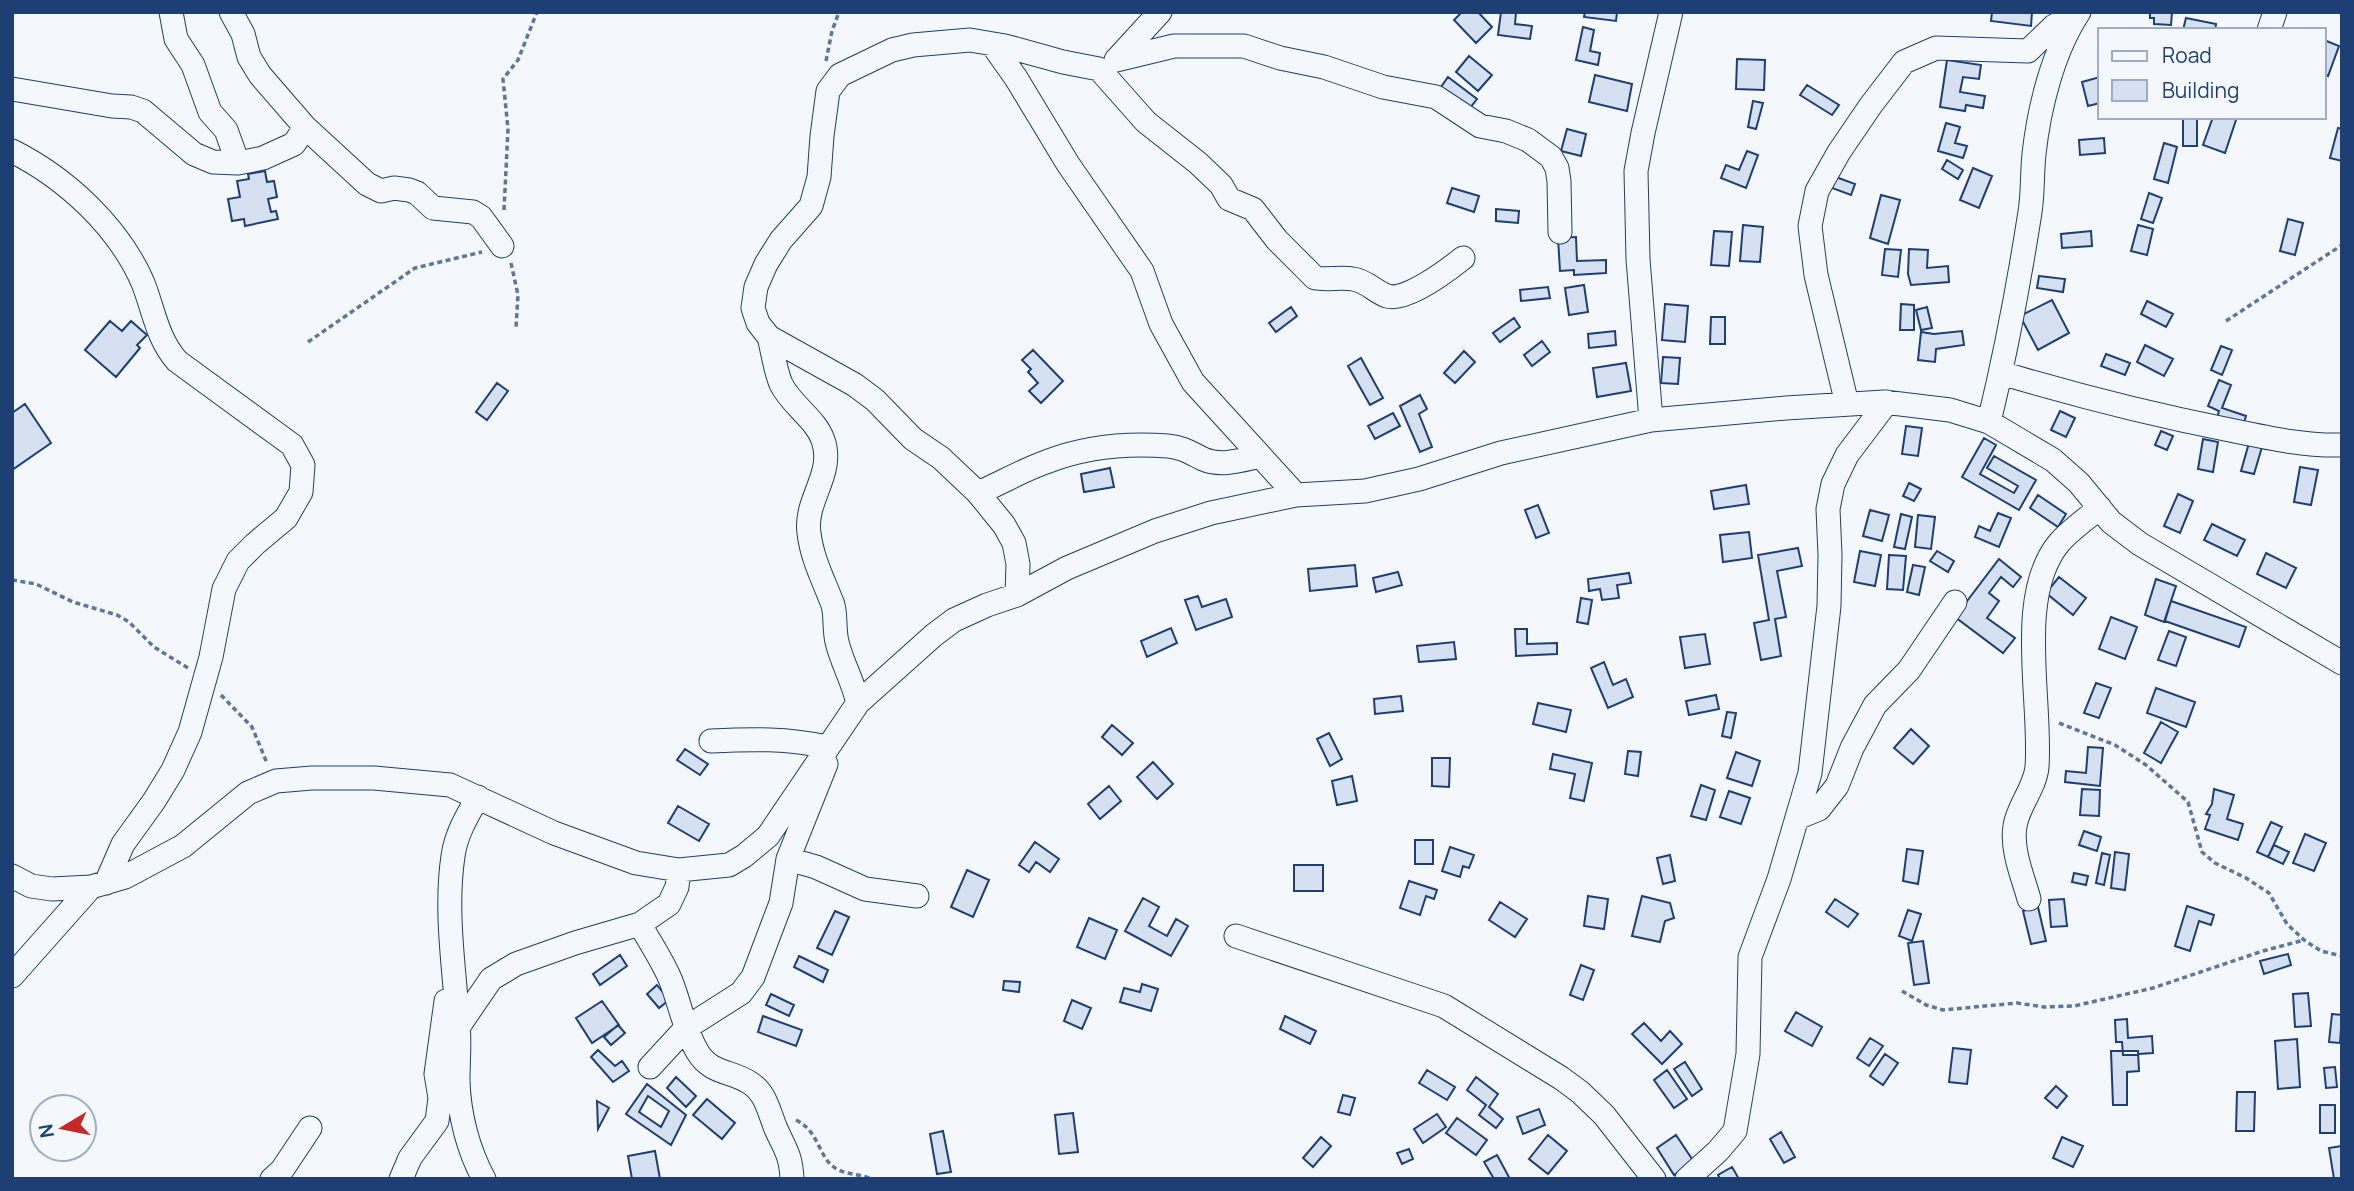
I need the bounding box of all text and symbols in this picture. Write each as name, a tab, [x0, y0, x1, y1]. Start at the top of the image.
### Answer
legend	[2098, 28, 2326, 119]
text: Road	[2162, 41, 2212, 69]
text: Building	[2162, 76, 2239, 104]
north arrow	[28, 1093, 98, 1163]
text: N	[32, 1122, 60, 1140]

